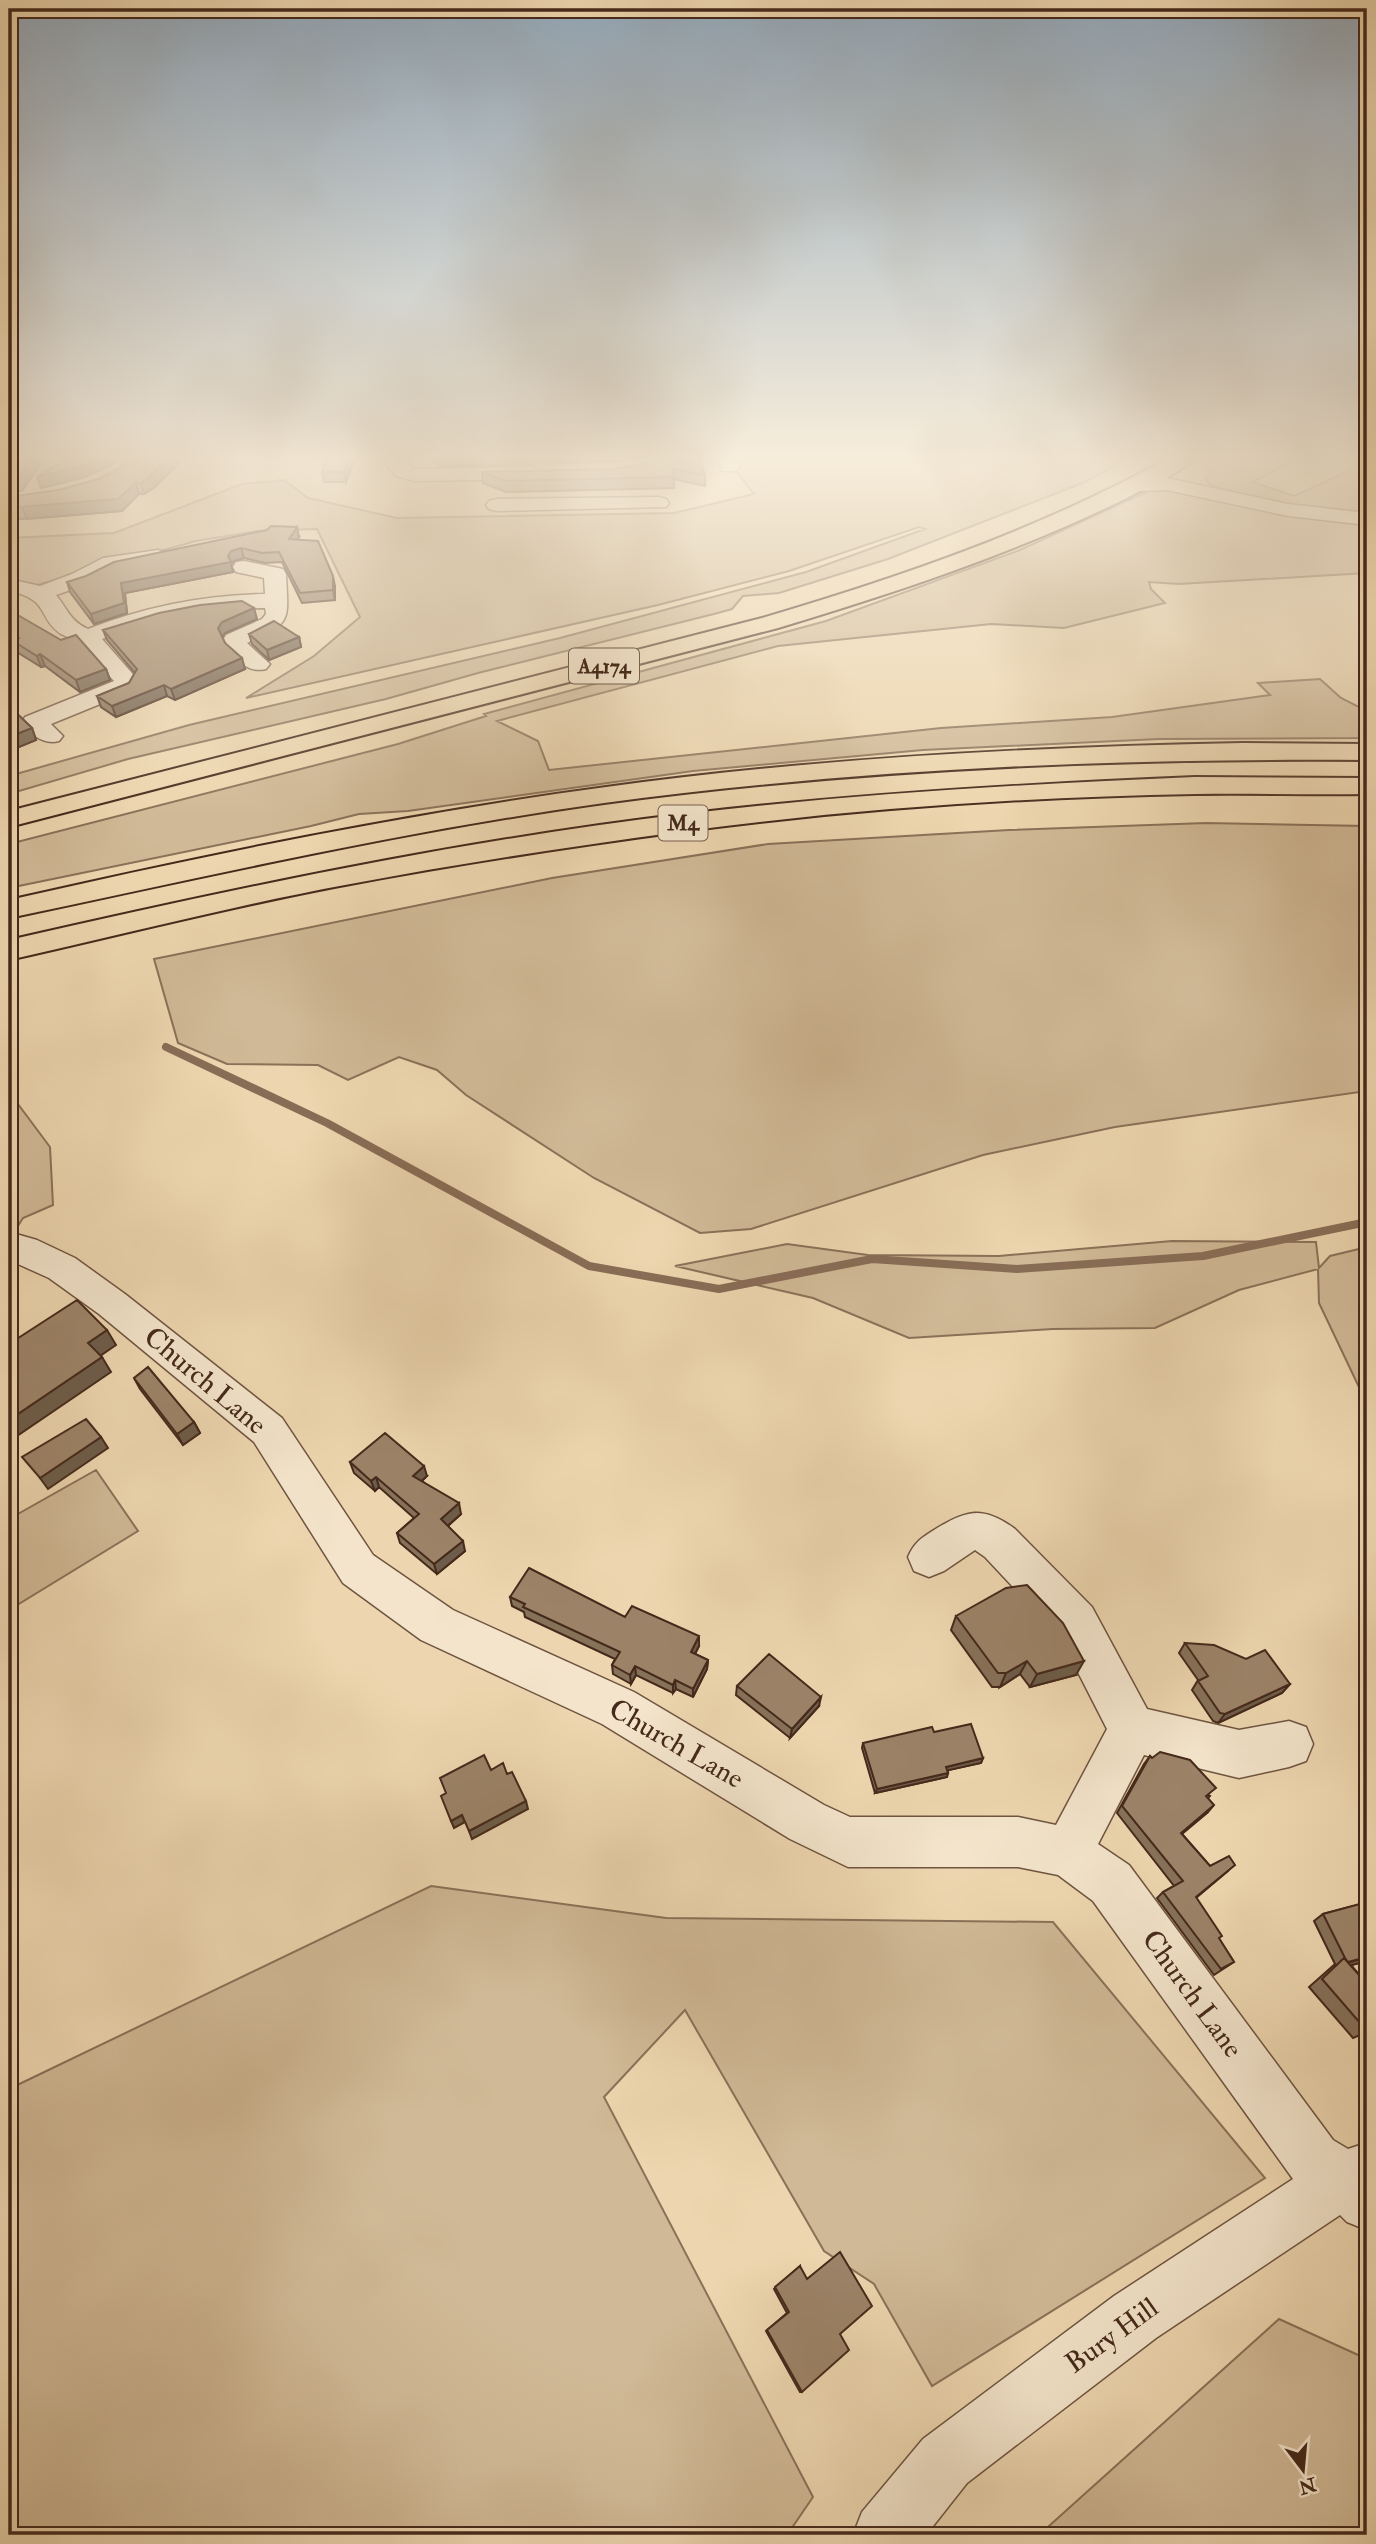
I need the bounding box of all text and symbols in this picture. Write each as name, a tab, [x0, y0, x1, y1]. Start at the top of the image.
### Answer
road number: A4174	[569, 648, 639, 684]
road number: M4	[658, 806, 708, 840]
street label: Church Lane	[136, 1320, 274, 1443]
street label: Church Lane	[602, 1691, 750, 1797]
street label: Church Lane	[1134, 1923, 1250, 2065]
street label: Bury Hill	[1059, 2291, 1165, 2381]
north arrow	[1268, 2436, 1338, 2506]
text: N	[1295, 2471, 1320, 2500]

